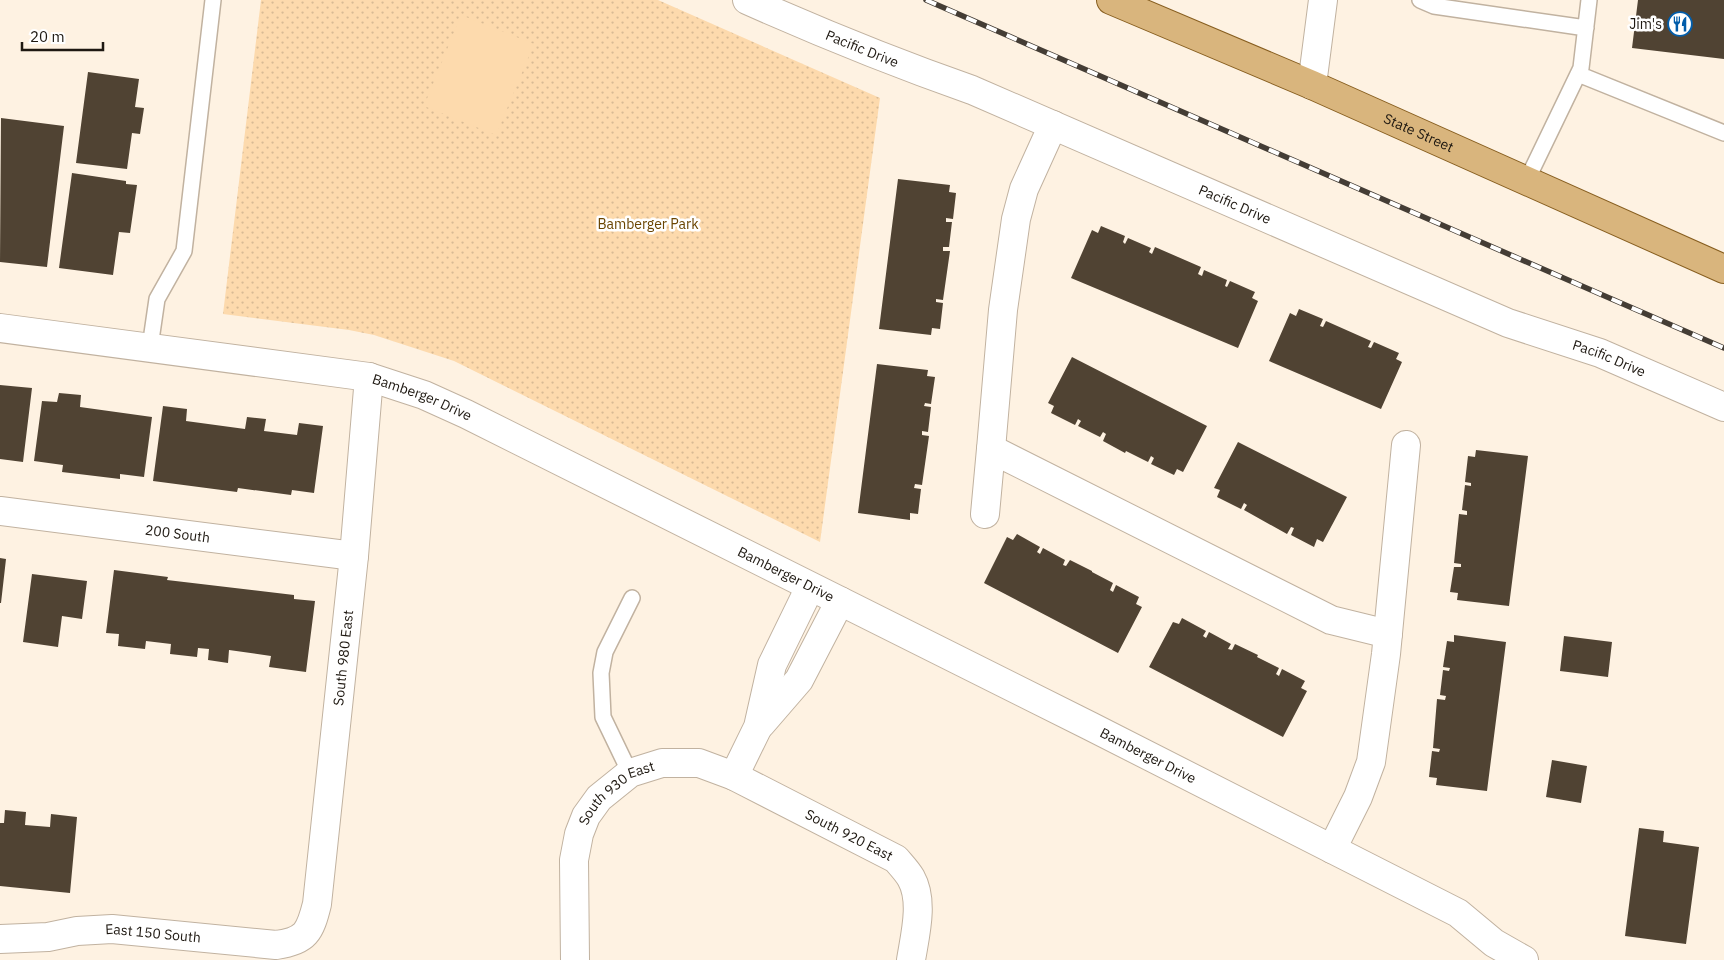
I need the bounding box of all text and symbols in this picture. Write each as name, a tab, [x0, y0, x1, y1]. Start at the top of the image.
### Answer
restaurant icon: Jim's	[1667, 11, 1693, 37]
place label: Jim's	[1629, 15, 1662, 33]
scale bar	[22, 20, 104, 52]
street label: Pacific Drive	[823, 26, 902, 71]
text: 20 m	[30, 27, 65, 46]
street label: State Street	[1381, 109, 1457, 156]
street label: Pacific Drive	[1196, 181, 1274, 228]
park label: Bamberger Park	[597, 215, 699, 233]
street label: Pacific Drive	[1570, 336, 1649, 381]
street label: Bamberger Drive	[370, 370, 475, 425]
street label: 200 South	[144, 521, 211, 547]
street label: Bamberger Drive	[735, 542, 837, 606]
street label: South 980 East	[329, 609, 357, 707]
street label: Bamberger Drive	[1097, 724, 1199, 788]
street label: South 930 East	[574, 757, 657, 827]
street label: South 920 East	[802, 805, 896, 865]
street label: East 150 South	[105, 920, 202, 947]

